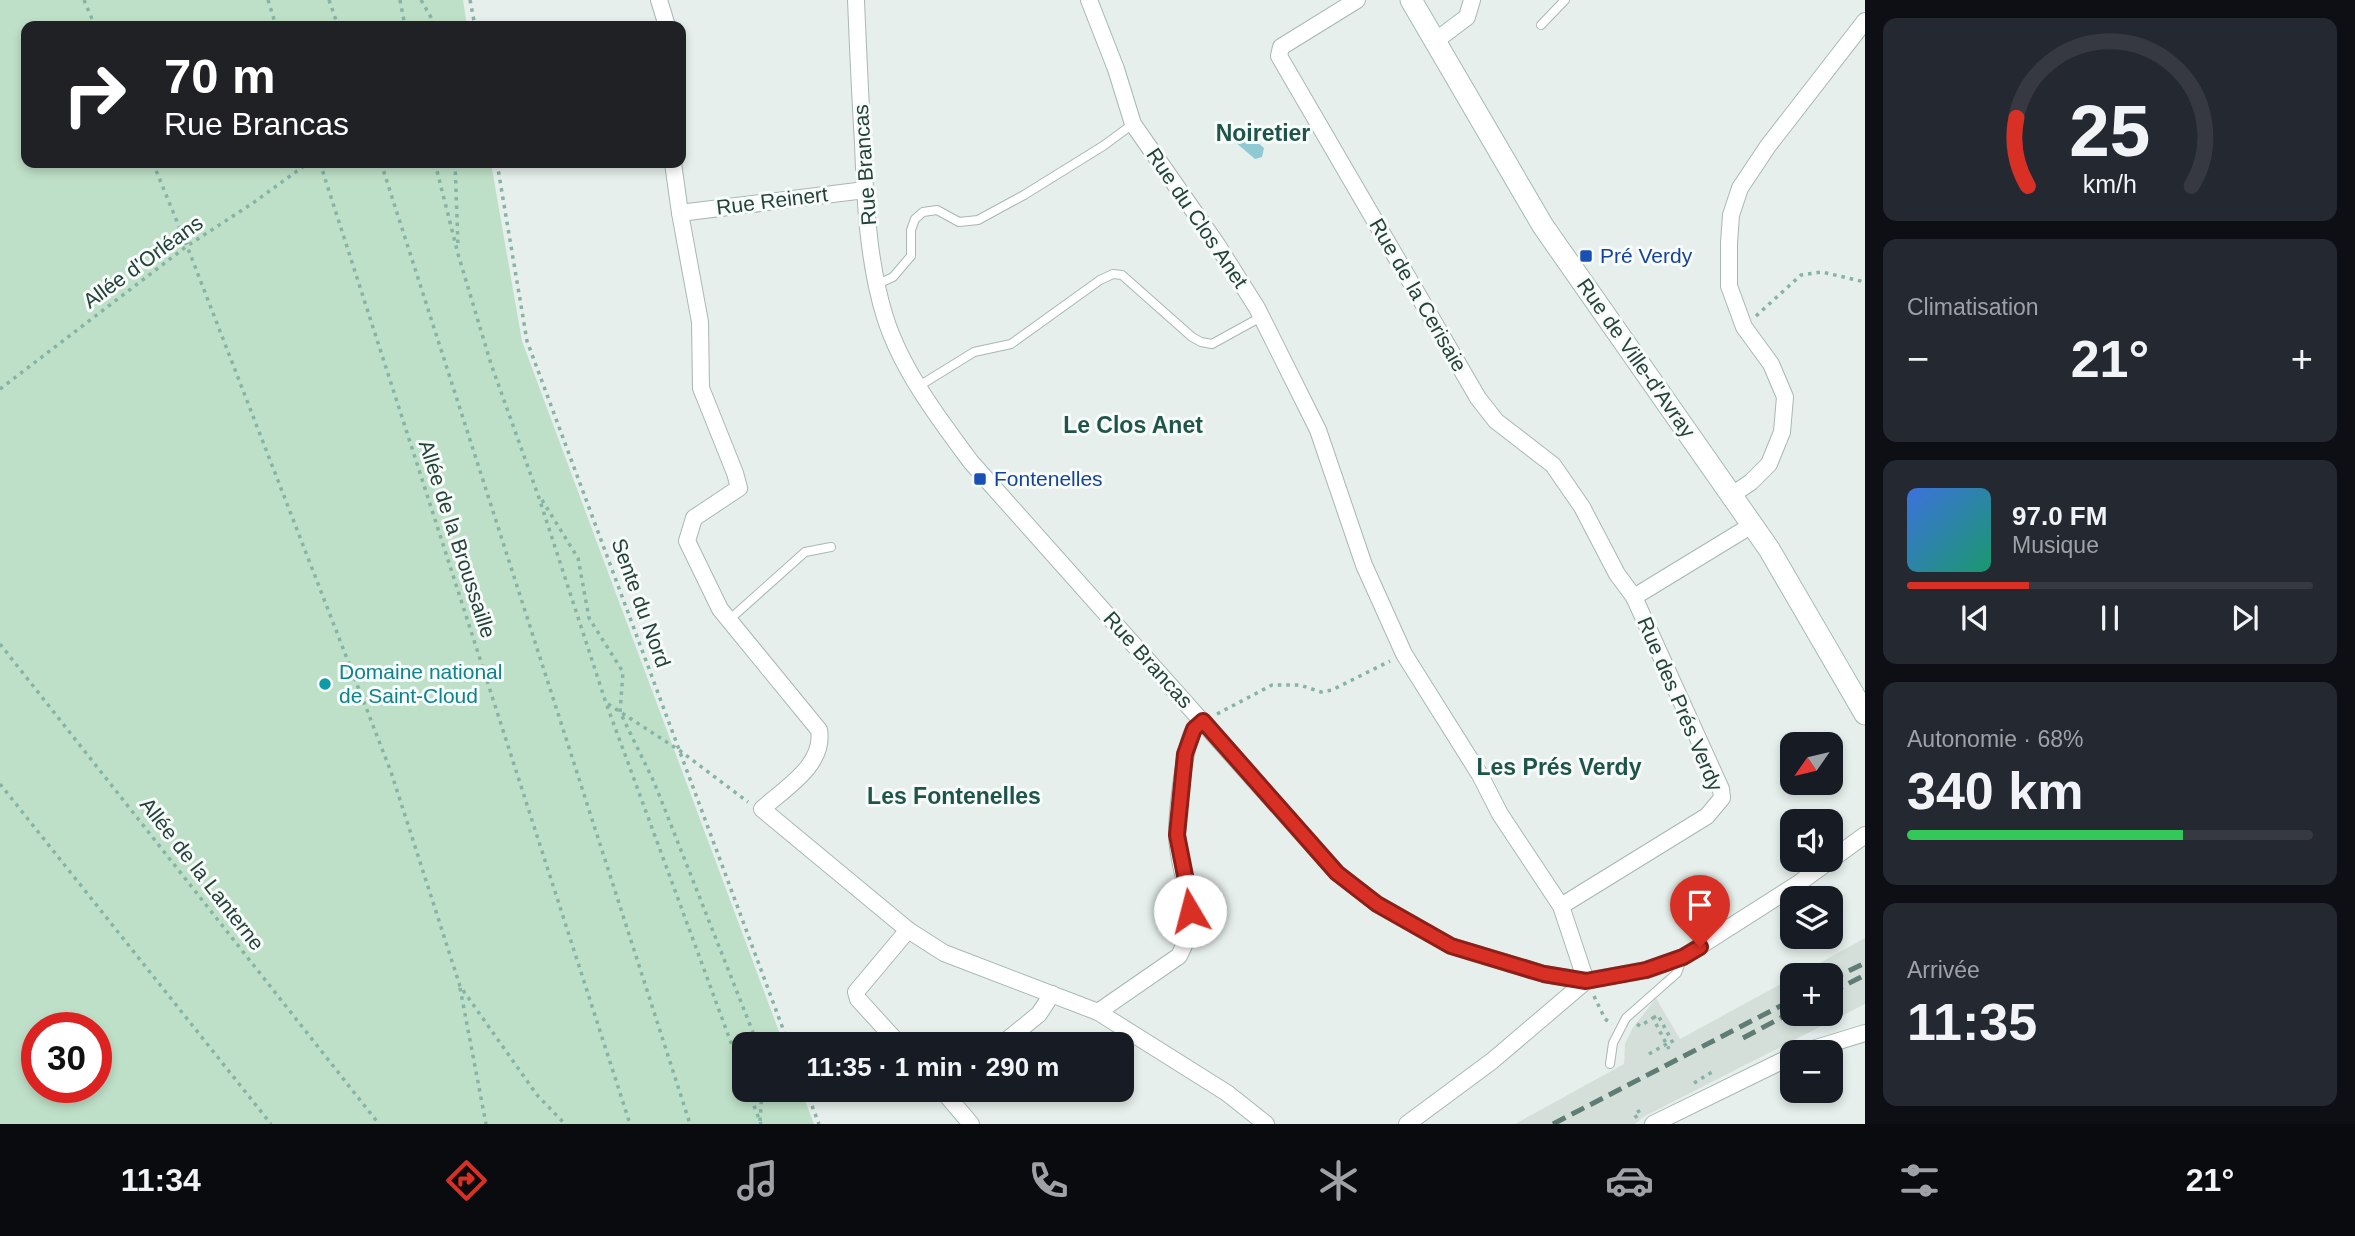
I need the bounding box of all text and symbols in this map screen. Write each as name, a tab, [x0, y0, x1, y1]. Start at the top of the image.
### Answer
icon: right	[49, 49, 140, 140]
text: 70 m	[164, 49, 276, 103]
text: 25	[2070, 90, 2150, 171]
street label: Rue Brancas	[849, 104, 880, 226]
text: Rue Brancas	[164, 106, 349, 142]
district label: Noiretier	[1216, 120, 1310, 146]
street label: Rue du Clos Anet	[1142, 144, 1253, 292]
text: km/h	[2083, 169, 2137, 197]
street label: Rue Reinert	[715, 182, 829, 219]
street label: Allée d'Orléans	[79, 211, 207, 313]
street label: Rue de la Cerisaie	[1365, 214, 1472, 375]
place label: Pré Verdy	[1600, 244, 1693, 267]
marker: Pré Verdy	[1578, 248, 1594, 264]
street label: Rue de Ville-d'Avray	[1573, 274, 1700, 442]
text: Climatisation	[1907, 294, 2039, 320]
text: 21°	[2071, 330, 2149, 388]
text: −	[1907, 338, 1929, 380]
text: +	[2291, 338, 2313, 380]
district label: Le Clos Anet	[1063, 412, 1203, 438]
street label: Allée de la Broussaille	[415, 437, 500, 641]
place label: Fontenelles	[994, 467, 1103, 490]
marker: Fontenelles	[972, 471, 988, 487]
text: 97.0 FM	[2012, 501, 2107, 531]
text: Musique	[2012, 532, 2099, 558]
street label: Sente du Nord	[608, 535, 675, 670]
icon: previous	[1956, 599, 1994, 637]
icon: pause	[2091, 599, 2129, 637]
icon: next	[2226, 599, 2264, 637]
street label: Rue Brancas	[1099, 607, 1198, 712]
street label: Rue des Prés Verdy	[1633, 613, 1728, 795]
place label: Domaine national de Saint-Cloud	[339, 660, 502, 707]
marker: Domaine national de Saint-Cloud	[317, 676, 333, 692]
text: Autonomie · 68%	[1907, 726, 2083, 752]
north arrow	[1780, 732, 1843, 794]
map controls	[1780, 732, 1843, 1103]
district label: Les Prés Verdy	[1477, 754, 1642, 780]
text: 340 km	[1907, 762, 2083, 820]
district label: Les Fontenelles	[867, 783, 1041, 809]
street label: Allée de la Lanterne	[136, 793, 269, 954]
button: sound	[1780, 809, 1843, 872]
position arrow	[1153, 874, 1227, 948]
pin	[1670, 875, 1730, 947]
icon: arrive	[1681, 886, 1719, 924]
button: layers	[1780, 886, 1843, 949]
text: Arrivée	[1907, 957, 1980, 983]
button: +	[1780, 963, 1843, 1026]
text: 11:35	[1907, 993, 2037, 1051]
speed limit sign: 30	[21, 1012, 112, 1103]
button: −	[1780, 1040, 1843, 1103]
text: 11:35 · 1 min · 290 m	[807, 1052, 1059, 1082]
icon: directions	[442, 1156, 491, 1205]
icon: music	[733, 1156, 782, 1205]
icon: phone	[1024, 1156, 1073, 1205]
icon: climate	[1314, 1156, 1363, 1205]
icon: car	[1605, 1156, 1654, 1205]
icon: filters	[1895, 1156, 1944, 1205]
text: 11:34	[121, 1162, 201, 1198]
text: 21°	[2186, 1162, 2234, 1198]

